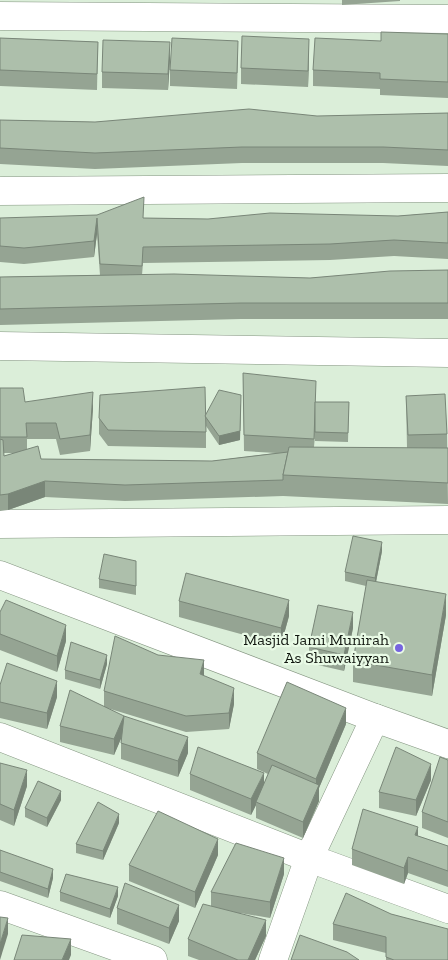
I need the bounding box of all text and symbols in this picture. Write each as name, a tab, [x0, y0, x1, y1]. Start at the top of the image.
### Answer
place label: Masjid Jami Munirah As Shuwaiyyan	[243, 630, 390, 667]
marker: Masjid Jami Munirah As Shuwaiyyan	[393, 642, 405, 654]

